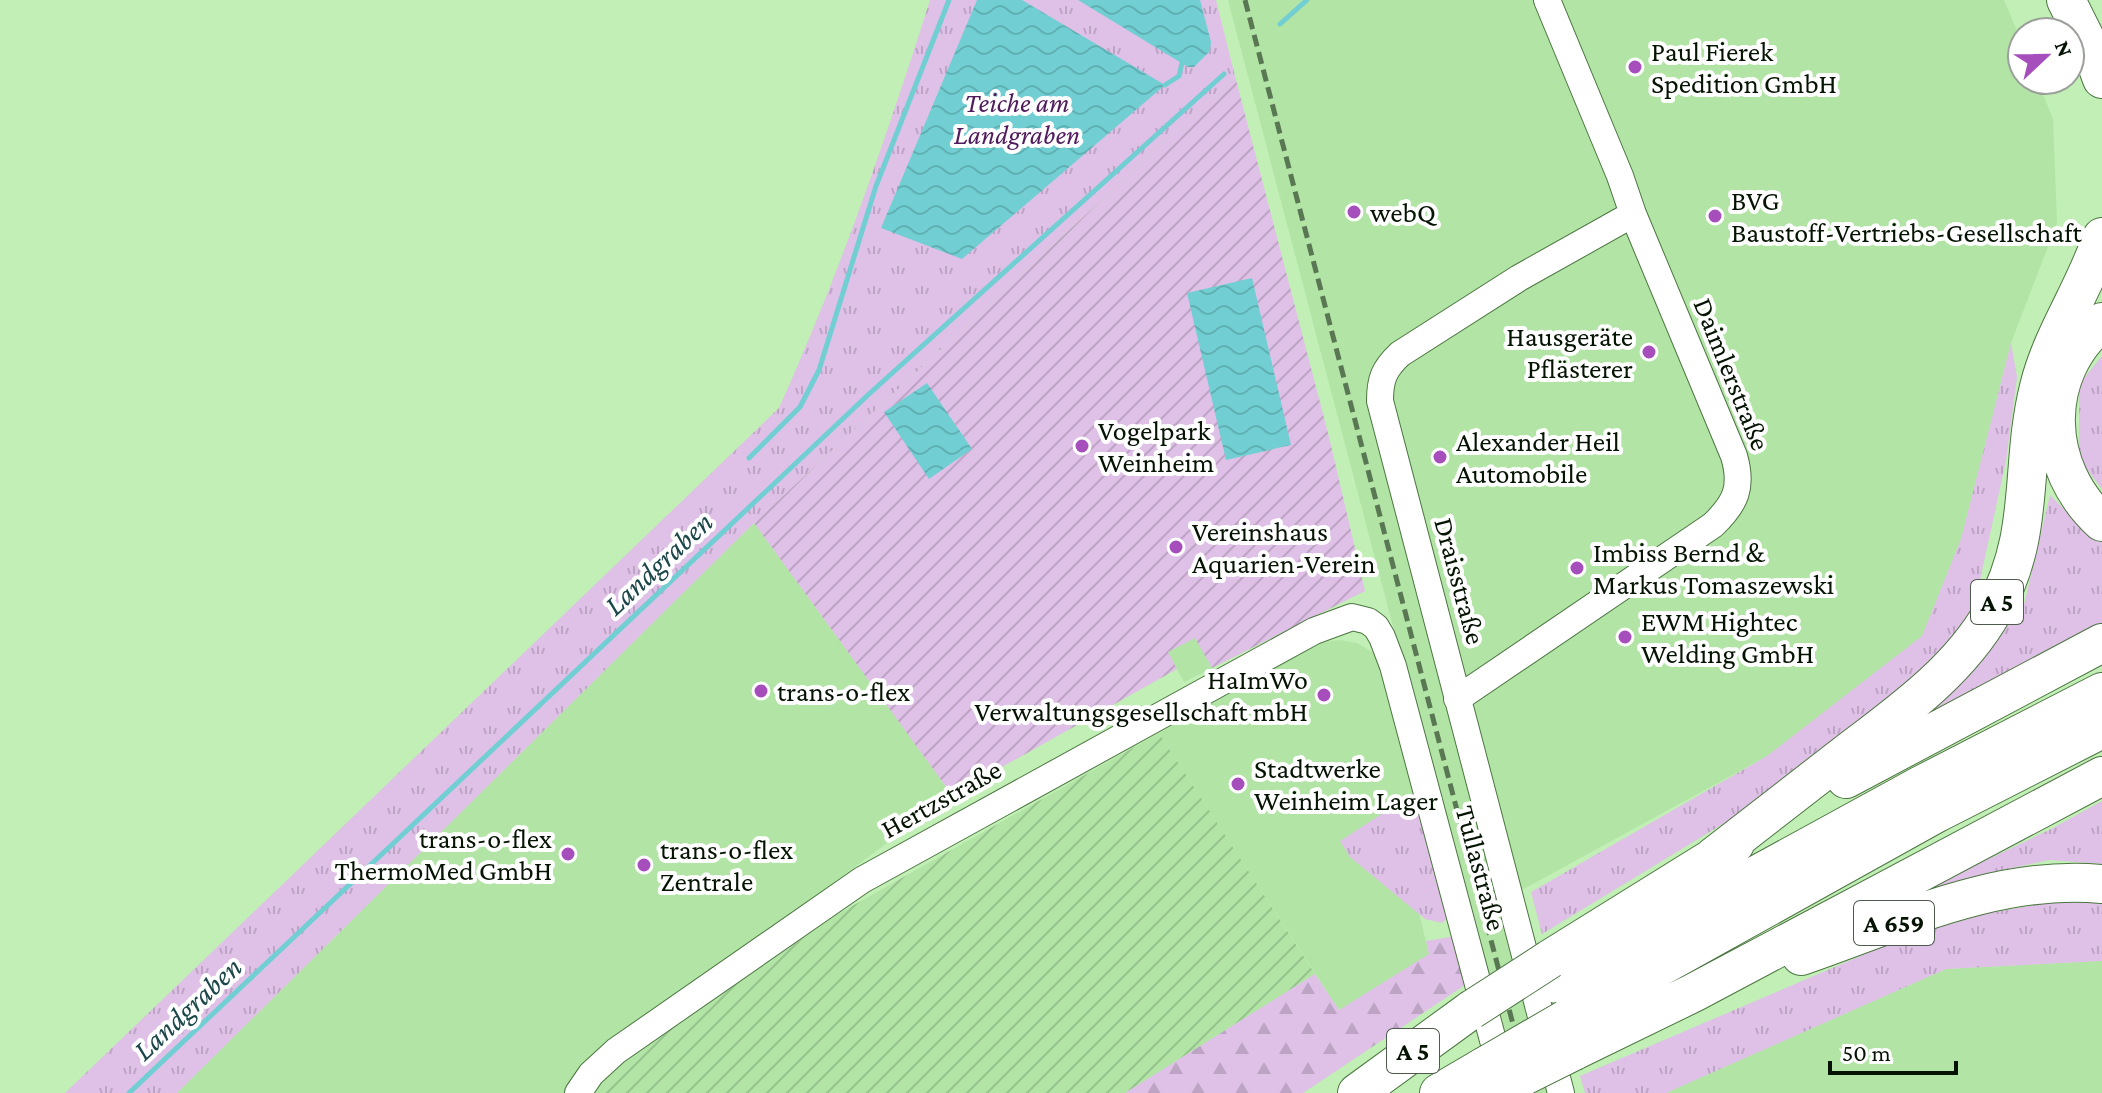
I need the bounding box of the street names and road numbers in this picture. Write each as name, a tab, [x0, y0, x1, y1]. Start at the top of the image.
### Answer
street label: Daimlerstraße	[1687, 293, 1777, 455]
street label: Draisstraße	[1428, 514, 1492, 648]
road number: A 5	[1971, 580, 2023, 624]
street label: Hertzstraße	[876, 753, 1006, 845]
street label: Tullastraße	[1449, 802, 1513, 934]
road number: A 659	[1854, 901, 1934, 945]
road number: A 5	[1387, 1029, 1439, 1073]

